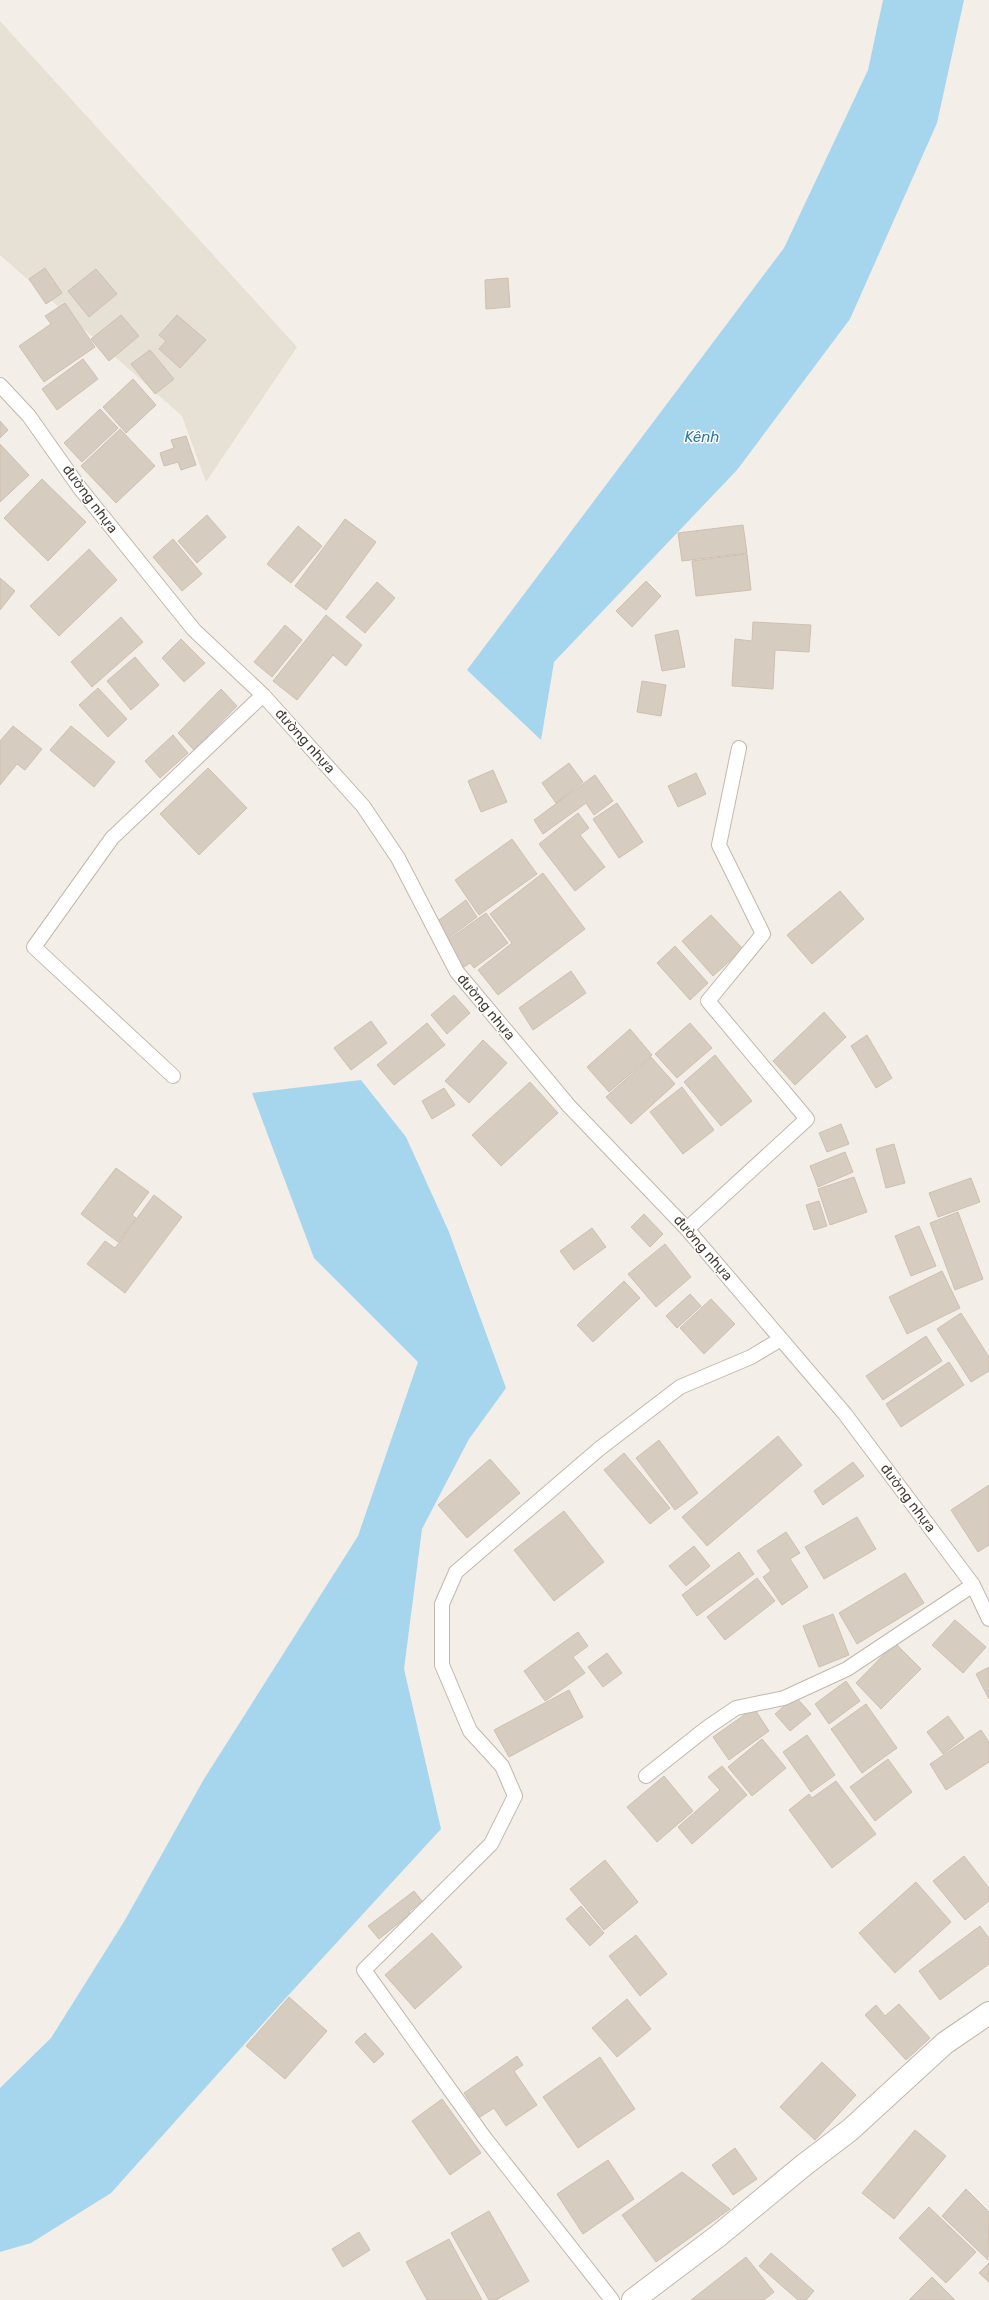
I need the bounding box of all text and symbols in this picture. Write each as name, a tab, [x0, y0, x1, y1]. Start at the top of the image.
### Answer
water label: Kênh	[685, 428, 719, 446]
street label: đường nhựa	[59, 461, 121, 537]
street label: đường nhựa	[271, 705, 339, 777]
street label: đường nhựa	[453, 970, 519, 1044]
street label: đường nhựa	[670, 1212, 736, 1284]
street label: đường nhựa	[877, 1460, 939, 1536]

